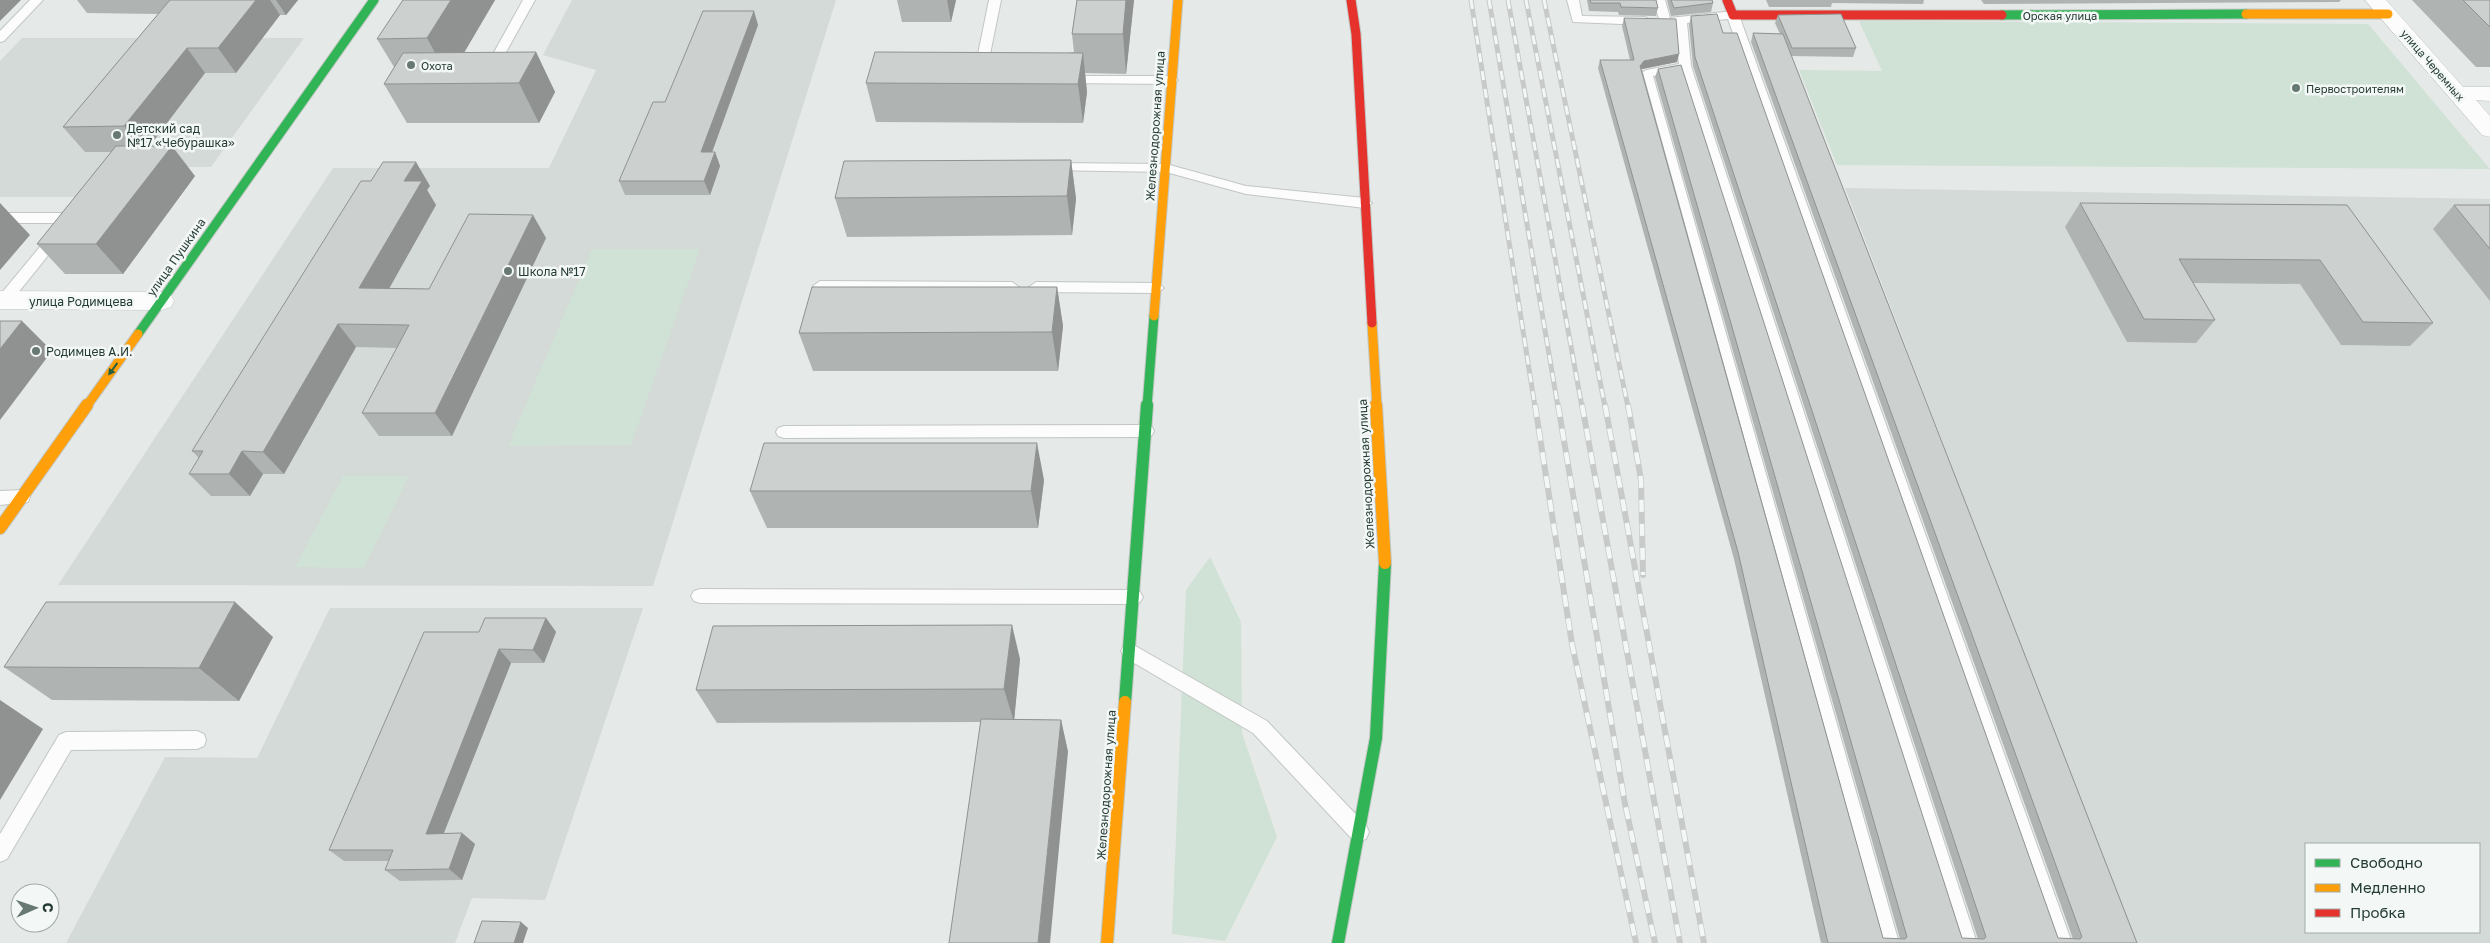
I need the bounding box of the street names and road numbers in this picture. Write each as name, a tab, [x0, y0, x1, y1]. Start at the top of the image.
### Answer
street label: Орская улица	[2023, 9, 2097, 22]
street label: улица Черемных	[2398, 27, 2468, 103]
street label: Железнодорожная улица	[1142, 51, 1168, 201]
street label: улица Пушкина	[143, 215, 209, 299]
street label: улица Родимцева	[29, 294, 133, 309]
street label: Железнодорожная улица	[1355, 399, 1377, 549]
street label: Железнодорожная улица	[1093, 710, 1119, 860]

